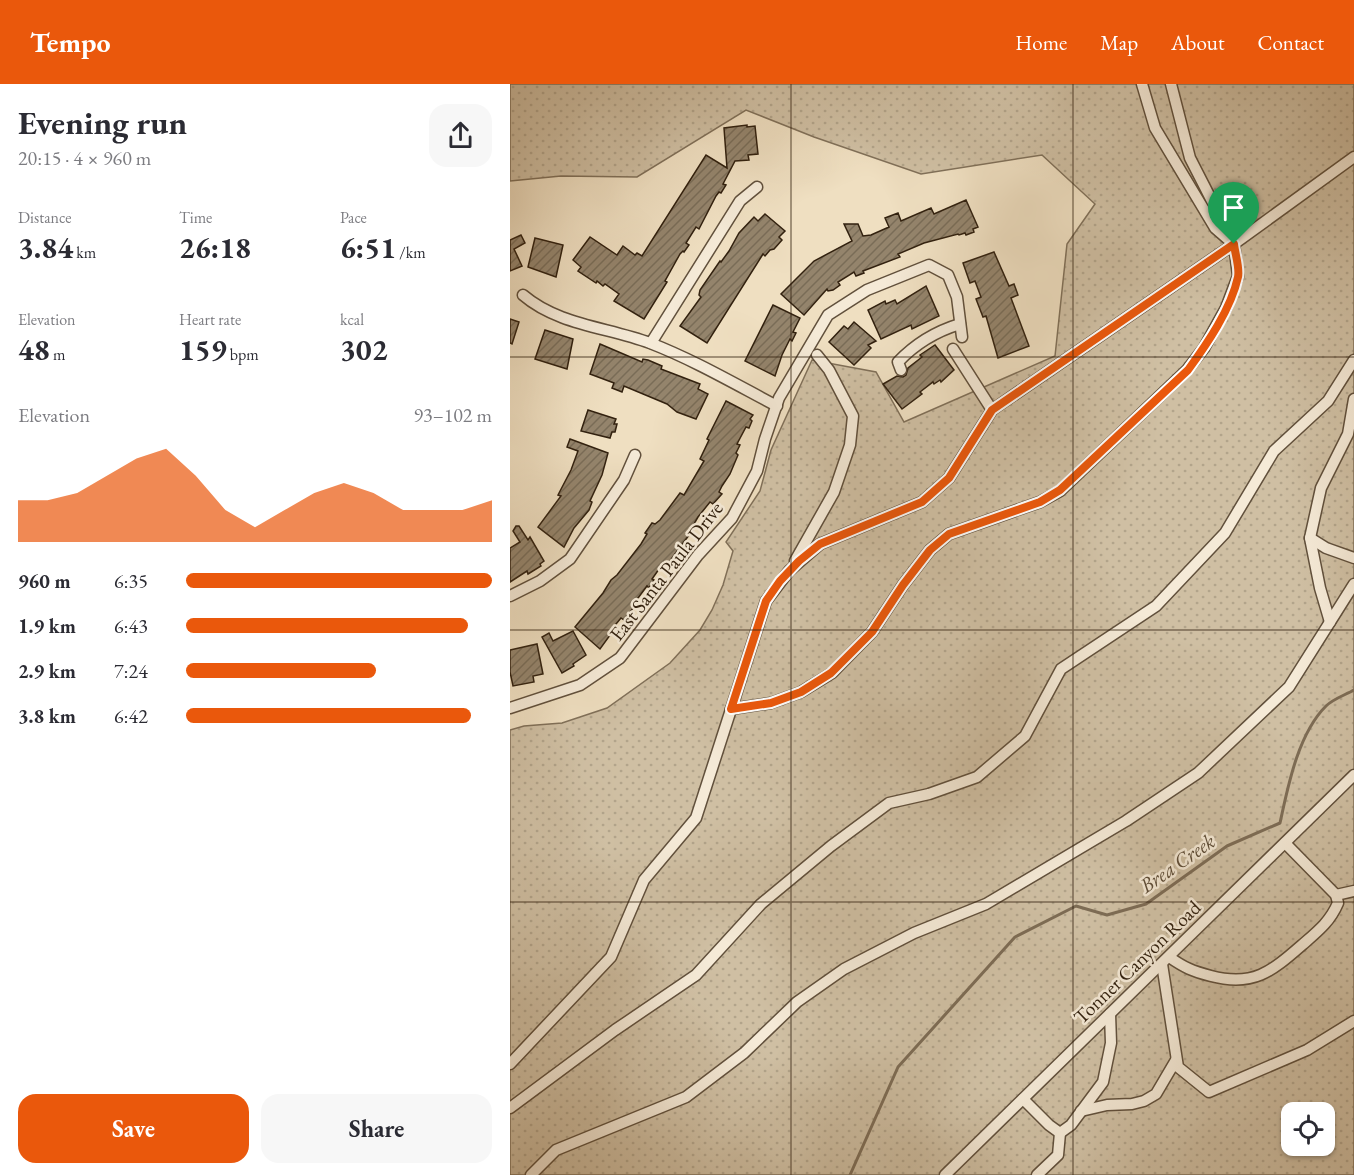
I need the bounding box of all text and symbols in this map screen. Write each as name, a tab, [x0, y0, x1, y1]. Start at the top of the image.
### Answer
text: Tempo	[30, 24, 111, 60]
text: Home	[1015, 29, 1067, 56]
text: Map	[1100, 29, 1138, 56]
text: About	[1171, 29, 1224, 56]
text: Contact	[1257, 29, 1324, 56]
text: Evening run	[18, 101, 187, 144]
button: share	[429, 104, 492, 167]
text: 20:15 · 4 × 960 m	[18, 145, 151, 171]
pin	[1208, 182, 1259, 244]
icon: arrive	[1217, 191, 1250, 224]
text: Distance	[18, 207, 71, 228]
text: Time	[179, 207, 212, 228]
text: Pace	[340, 207, 367, 228]
text: 3.84	[18, 228, 73, 267]
text: 26:18	[179, 228, 251, 267]
text: 6:51	[340, 228, 396, 267]
text: km	[73, 242, 96, 263]
text: /km	[396, 242, 426, 263]
text: Elevation	[18, 309, 76, 330]
text: Heart rate	[179, 309, 241, 330]
text: kcal	[340, 309, 364, 330]
text: 48	[18, 330, 50, 369]
text: 159	[179, 330, 227, 369]
text: 302	[340, 330, 388, 369]
text: m	[50, 344, 65, 365]
text: bpm	[227, 344, 259, 365]
text: Elevation	[18, 402, 90, 428]
text: 93–102 m	[413, 402, 492, 428]
street label: East Santa Paula Drive	[604, 496, 729, 646]
text: 960 m	[18, 568, 71, 594]
text: 6:35	[114, 568, 148, 594]
text: 1.9 km	[18, 613, 76, 639]
text: 6:43	[114, 613, 148, 639]
text: 2.9 km	[18, 658, 76, 684]
text: 7:24	[114, 658, 148, 684]
text: 3.8 km	[18, 703, 76, 729]
text: 6:42	[114, 703, 148, 729]
water label: Brea Creek	[1133, 827, 1220, 899]
street label: Tonner Canyon Road	[1068, 894, 1207, 1029]
button: Save	[18, 1094, 249, 1163]
button: Share	[261, 1094, 492, 1163]
map controls	[1281, 1102, 1335, 1156]
button: locate	[1281, 1102, 1335, 1156]

